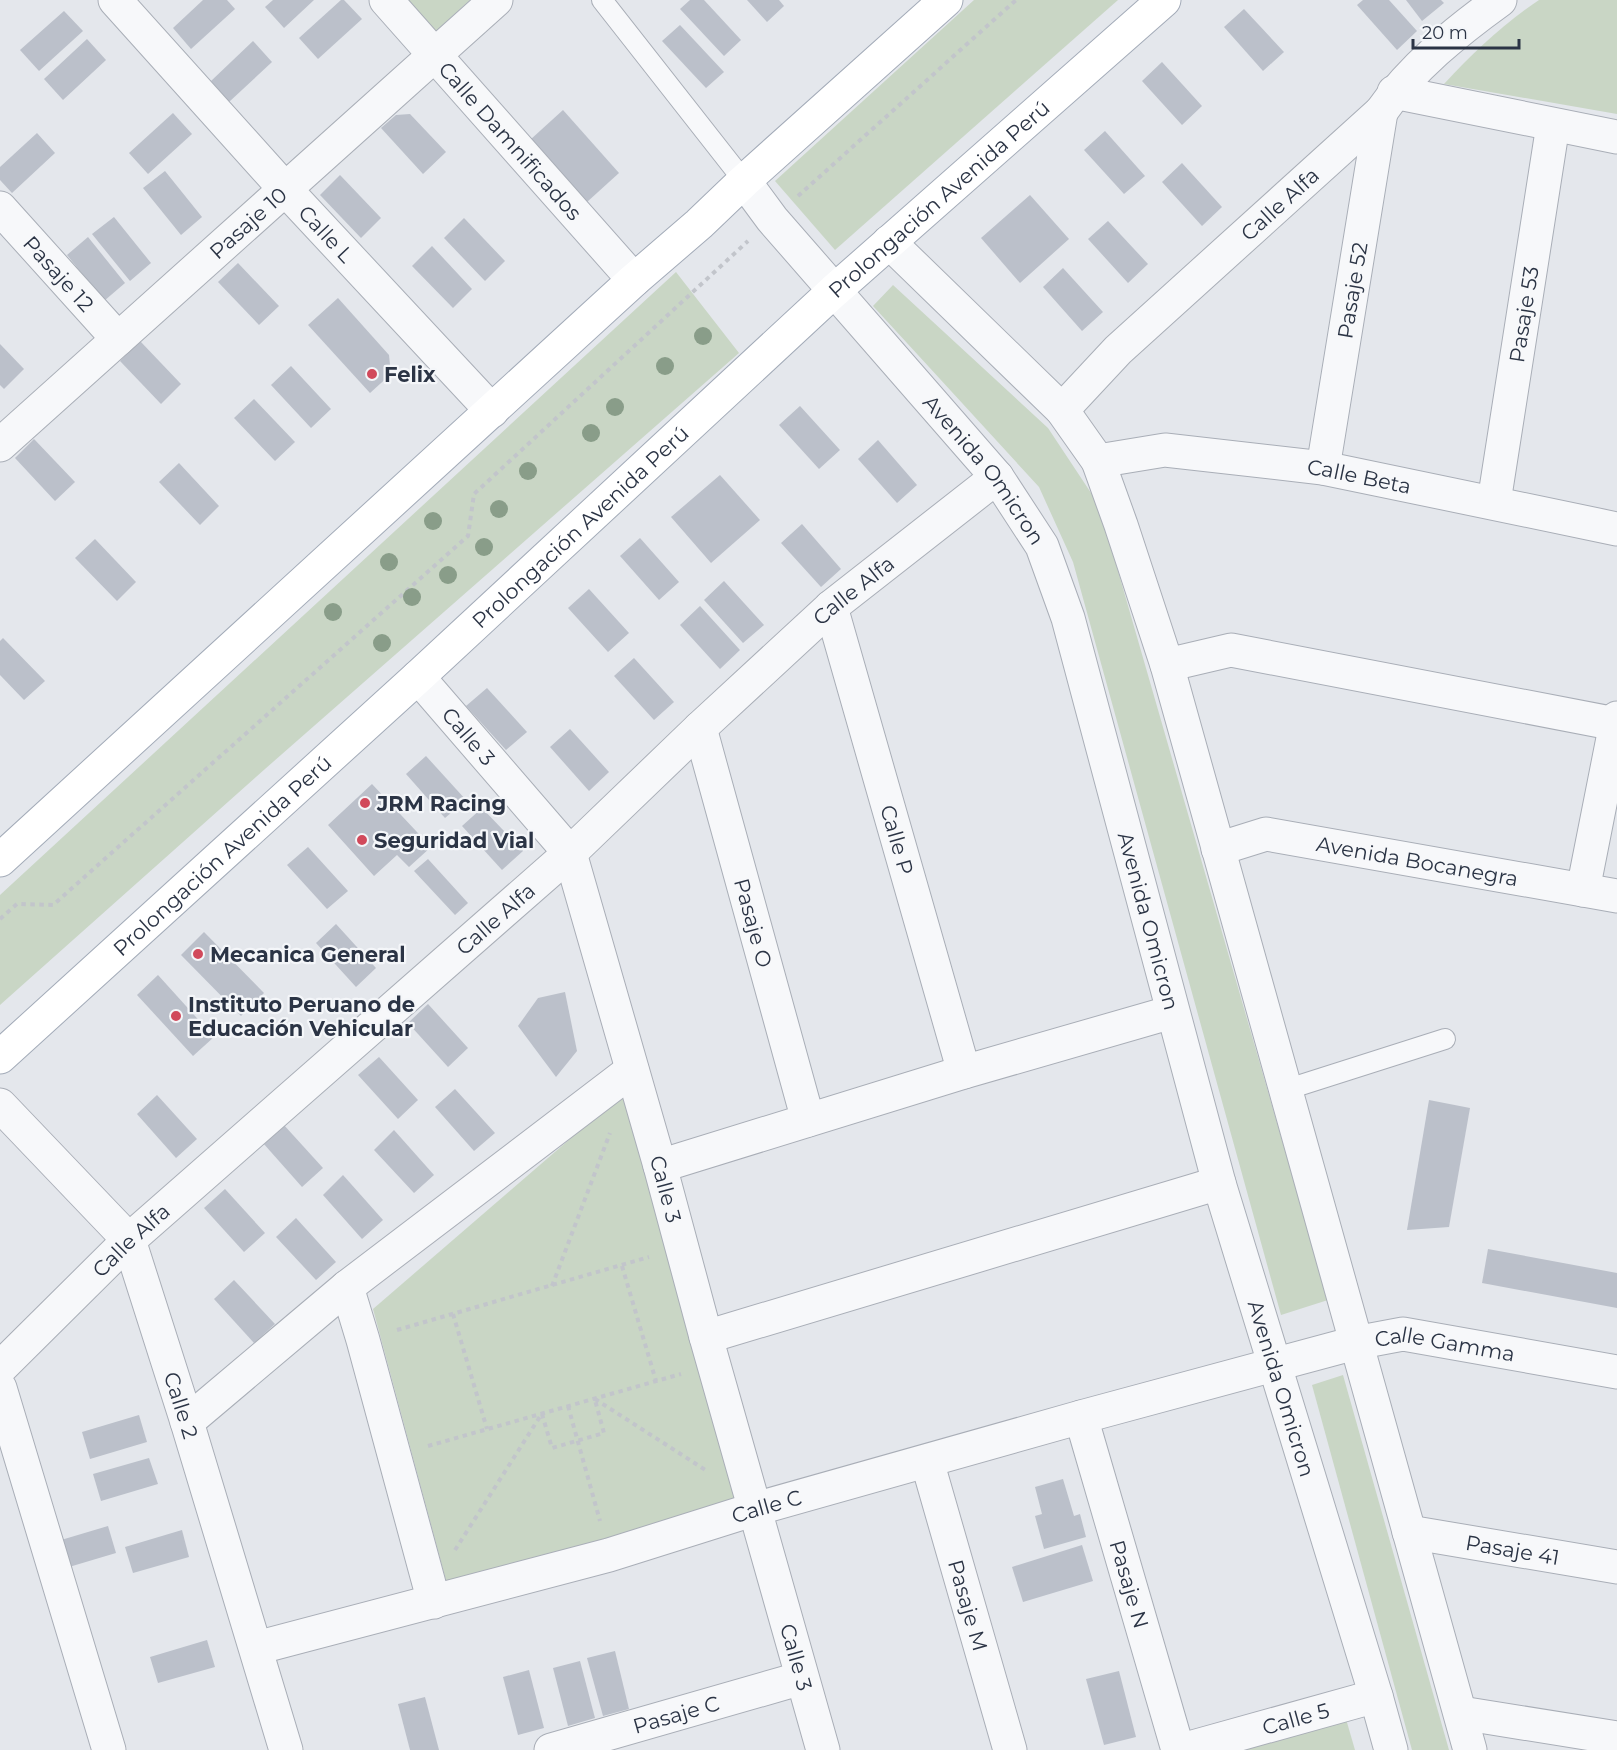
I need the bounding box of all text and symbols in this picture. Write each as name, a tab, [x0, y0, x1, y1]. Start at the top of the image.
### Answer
scale bar	[1413, 12, 1520, 50]
text: 20 m	[1422, 22, 1468, 44]
street label: Calle Damnificados	[434, 56, 587, 225]
street label: Prolongación Avenida Perú	[823, 95, 1054, 303]
street label: Calle Alfa	[1235, 162, 1324, 245]
street label: Pasaje 10	[204, 182, 292, 264]
street label: Calle L	[294, 200, 360, 268]
street label: Pasaje 12	[18, 230, 99, 316]
street label: Pasaje 52	[1332, 240, 1372, 340]
street label: Pasaje 53	[1503, 264, 1543, 364]
place label: Felix	[384, 362, 436, 387]
marker: Felix	[365, 367, 379, 381]
street label: Avenida Omicron	[918, 390, 1050, 549]
street label: Prolongación Avenida Perú	[467, 420, 694, 633]
street label: Calle Beta	[1306, 454, 1414, 499]
street label: Calle Alfa	[807, 550, 899, 630]
street label: Calle 3	[437, 702, 501, 770]
street label: Prolongación Avenida Perú	[108, 750, 336, 961]
place label: JRM Racing	[376, 791, 506, 816]
marker: JRM Racing	[358, 796, 372, 810]
street label: Calle P	[876, 802, 919, 878]
place label: Seguridad Vial	[374, 828, 534, 853]
street label: Avenida Omicron	[1113, 829, 1185, 1013]
street label: Avenida Bocanegra	[1314, 831, 1520, 891]
marker: Seguridad Vial	[355, 833, 369, 847]
street label: Pasaje O	[729, 875, 778, 970]
street label: Calle Alfa	[451, 877, 540, 960]
place label: Mecanica General	[210, 942, 406, 967]
marker: Mecanica General	[191, 947, 205, 961]
place label: Instituto Peruano de Educación Vehicular	[188, 992, 415, 1041]
marker: Instituto Peruano de Educación Vehicular	[169, 1009, 183, 1023]
street label: Calle 3	[645, 1152, 687, 1225]
street label: Calle Alfa	[87, 1198, 175, 1282]
street label: Avenida Omicron	[1243, 1297, 1321, 1480]
street label: Calle Gamma	[1373, 1321, 1517, 1366]
street label: Calle 2	[159, 1369, 204, 1442]
street label: Calle C	[728, 1484, 804, 1528]
street label: Pasaje 41	[1464, 1529, 1561, 1570]
street label: Pasaje N	[1105, 1537, 1154, 1631]
street label: Pasaje M	[943, 1557, 993, 1654]
street label: Calle 3	[775, 1621, 818, 1693]
street label: Pasaje C	[630, 1690, 722, 1738]
street label: Calle 5	[1259, 1697, 1332, 1740]

